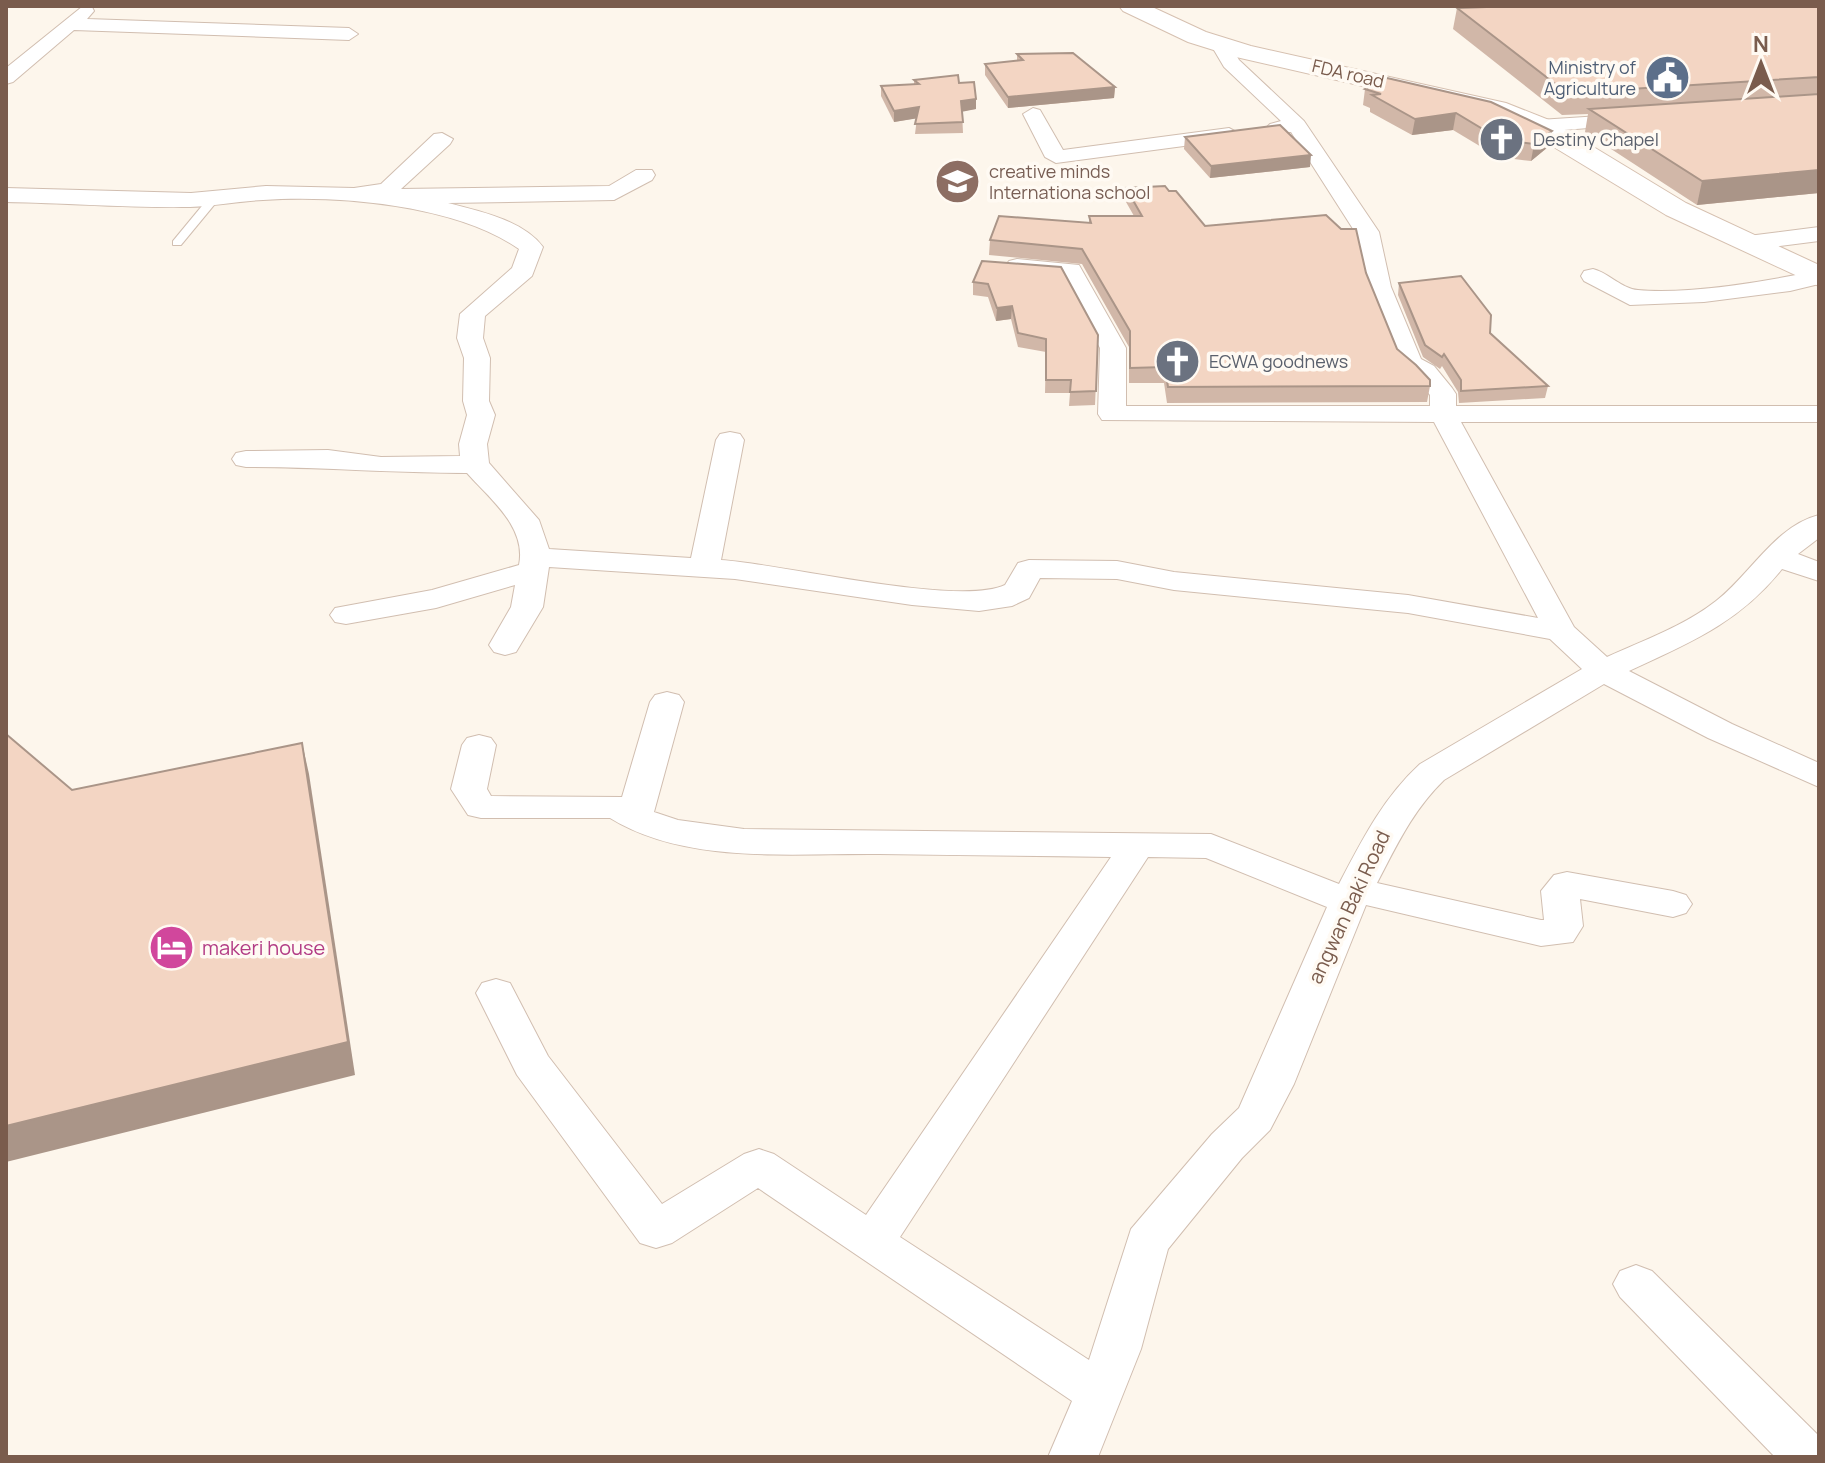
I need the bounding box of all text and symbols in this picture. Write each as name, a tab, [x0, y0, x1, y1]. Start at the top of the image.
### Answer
north arrow	[1721, 24, 1801, 104]
text: N	[1753, 29, 1769, 59]
street label: FDA road	[1310, 53, 1387, 93]
public building icon: Ministry of Agriculture	[1643, 54, 1691, 102]
place label: Ministry of Agriculture	[1544, 55, 1637, 100]
church icon: Destiny Chapel	[1478, 116, 1526, 164]
place label: Destiny Chapel	[1533, 127, 1659, 151]
school or university icon: creative minds Internationa school	[934, 158, 982, 206]
place label: creative minds Internationa school	[989, 159, 1150, 204]
church icon: ECWA goodnews	[1154, 338, 1202, 386]
place label: ECWA goodnews	[1209, 349, 1348, 373]
street label: angwan Baki Road	[1301, 826, 1396, 988]
hotel icon: makeri house	[147, 924, 195, 972]
place label: makeri house	[202, 934, 325, 961]

